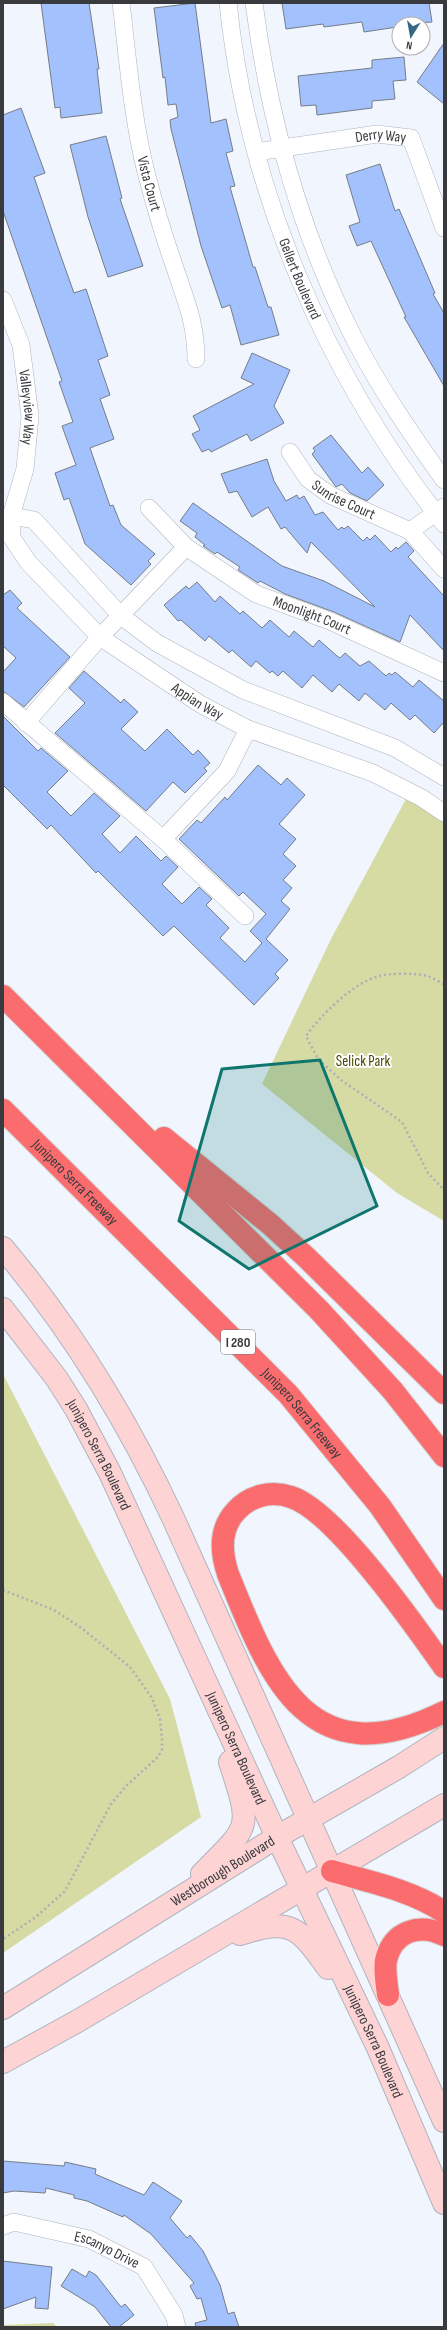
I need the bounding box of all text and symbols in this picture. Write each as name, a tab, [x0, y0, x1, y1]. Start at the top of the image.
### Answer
north arrow	[391, 16, 431, 56]
text: N	[405, 38, 413, 52]
street label: Derry Way	[354, 124, 407, 147]
street label: Vista Court	[133, 154, 166, 214]
street label: Gellert Boulevard	[275, 235, 325, 322]
street label: Valleyview Way	[15, 368, 40, 446]
street label: Sunrise Court	[308, 476, 379, 524]
street label: Moonlight Court	[271, 592, 354, 639]
street label: Appian Way	[167, 678, 227, 724]
park label: Selick Park	[336, 1052, 390, 1071]
street label: Junipero Serra Freeway	[27, 1134, 122, 1229]
road number: I 280	[221, 1330, 255, 1354]
street label: Junipero Serra Freeway	[257, 1363, 347, 1463]
street label: Junipero Serra Boulevard	[62, 1395, 135, 1513]
street label: Junipero Serra Boulevard	[202, 1688, 270, 1808]
street label: Westborough Boulevard	[167, 1831, 278, 1910]
street label: Junipero Serra Boulevard	[339, 1981, 408, 2101]
street label: Escanyo Drive	[73, 2226, 143, 2273]

